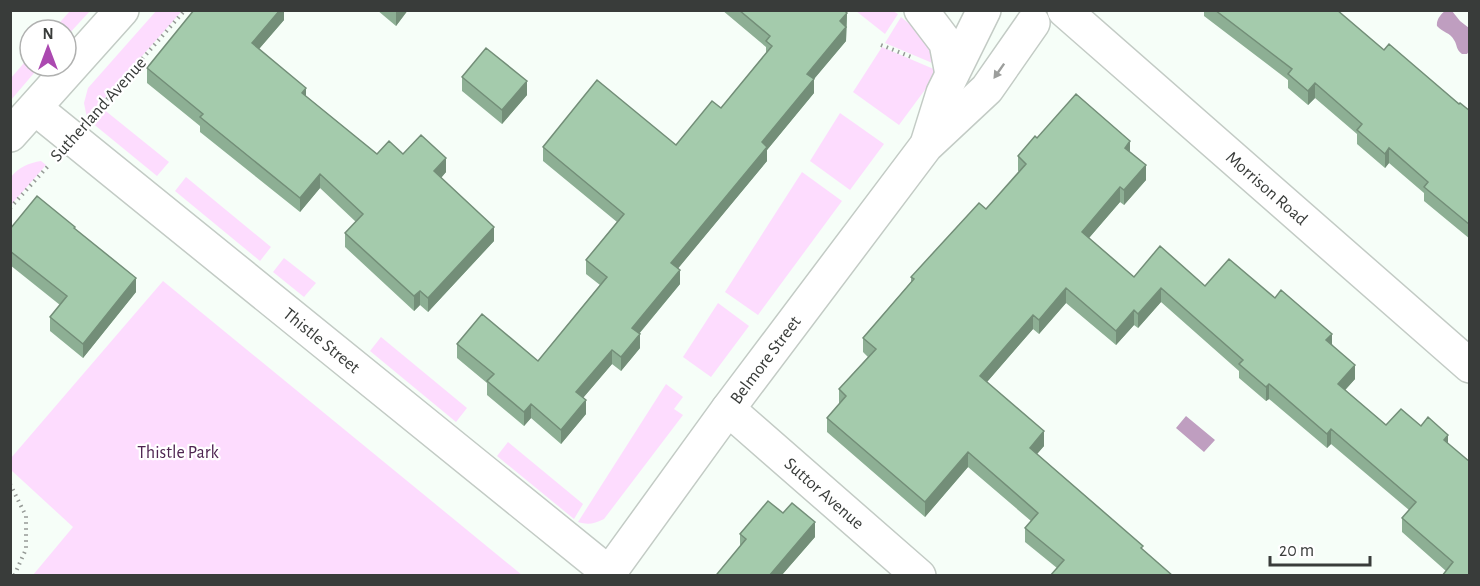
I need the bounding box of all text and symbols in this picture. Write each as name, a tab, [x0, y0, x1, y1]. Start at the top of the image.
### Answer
north arrow	[18, 18, 78, 78]
text: N	[42, 26, 54, 42]
street label: Sutherland Avenue	[47, 54, 150, 165]
one-way arrow	[993, 63, 1005, 79]
street label: Morrison Road	[1222, 148, 1311, 229]
street label: Thistle Street	[279, 305, 363, 377]
street label: Belmore Street	[727, 313, 805, 408]
park label: Thistle Park	[137, 444, 220, 462]
street label: Suttor Avenue	[781, 455, 867, 533]
scale bar	[1270, 529, 1370, 567]
text: 20 m	[1279, 542, 1314, 560]

